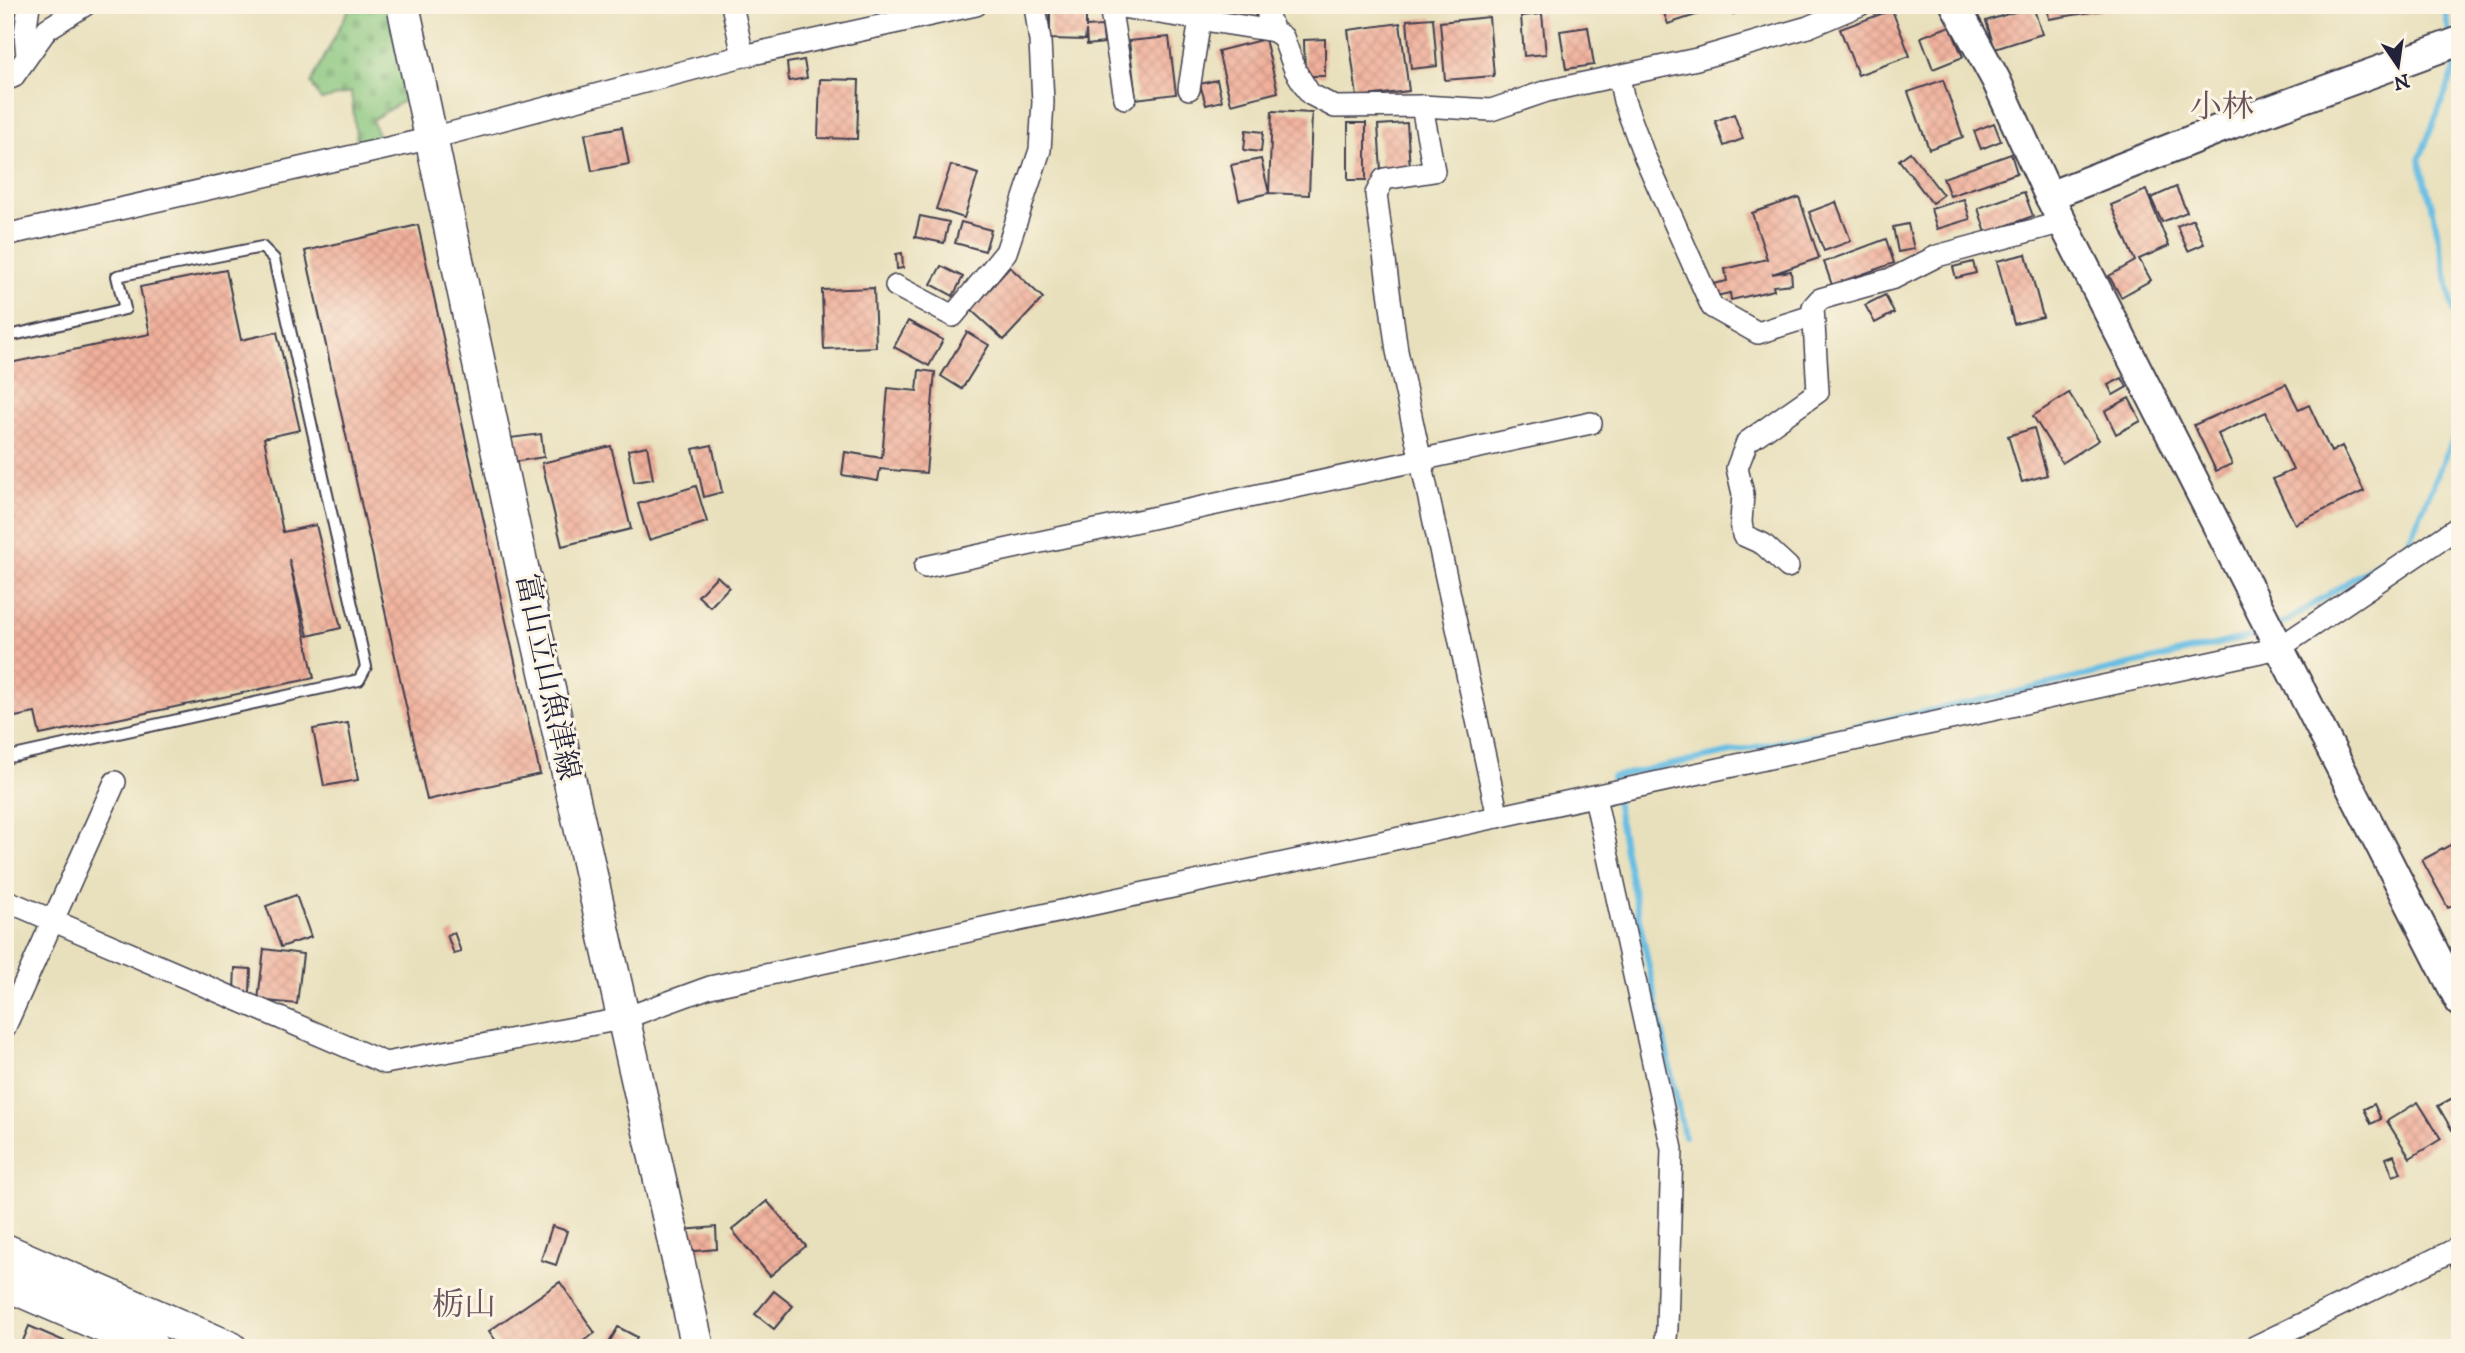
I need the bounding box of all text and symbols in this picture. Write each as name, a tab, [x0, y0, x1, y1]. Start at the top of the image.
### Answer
north arrow	[2364, 32, 2434, 102]
text: N	[2391, 68, 2412, 94]
district label: 小林	[2190, 88, 2254, 128]
street label: 富山立山魚津線	[507, 570, 587, 784]
district label: 栃山	[432, 1286, 496, 1326]

